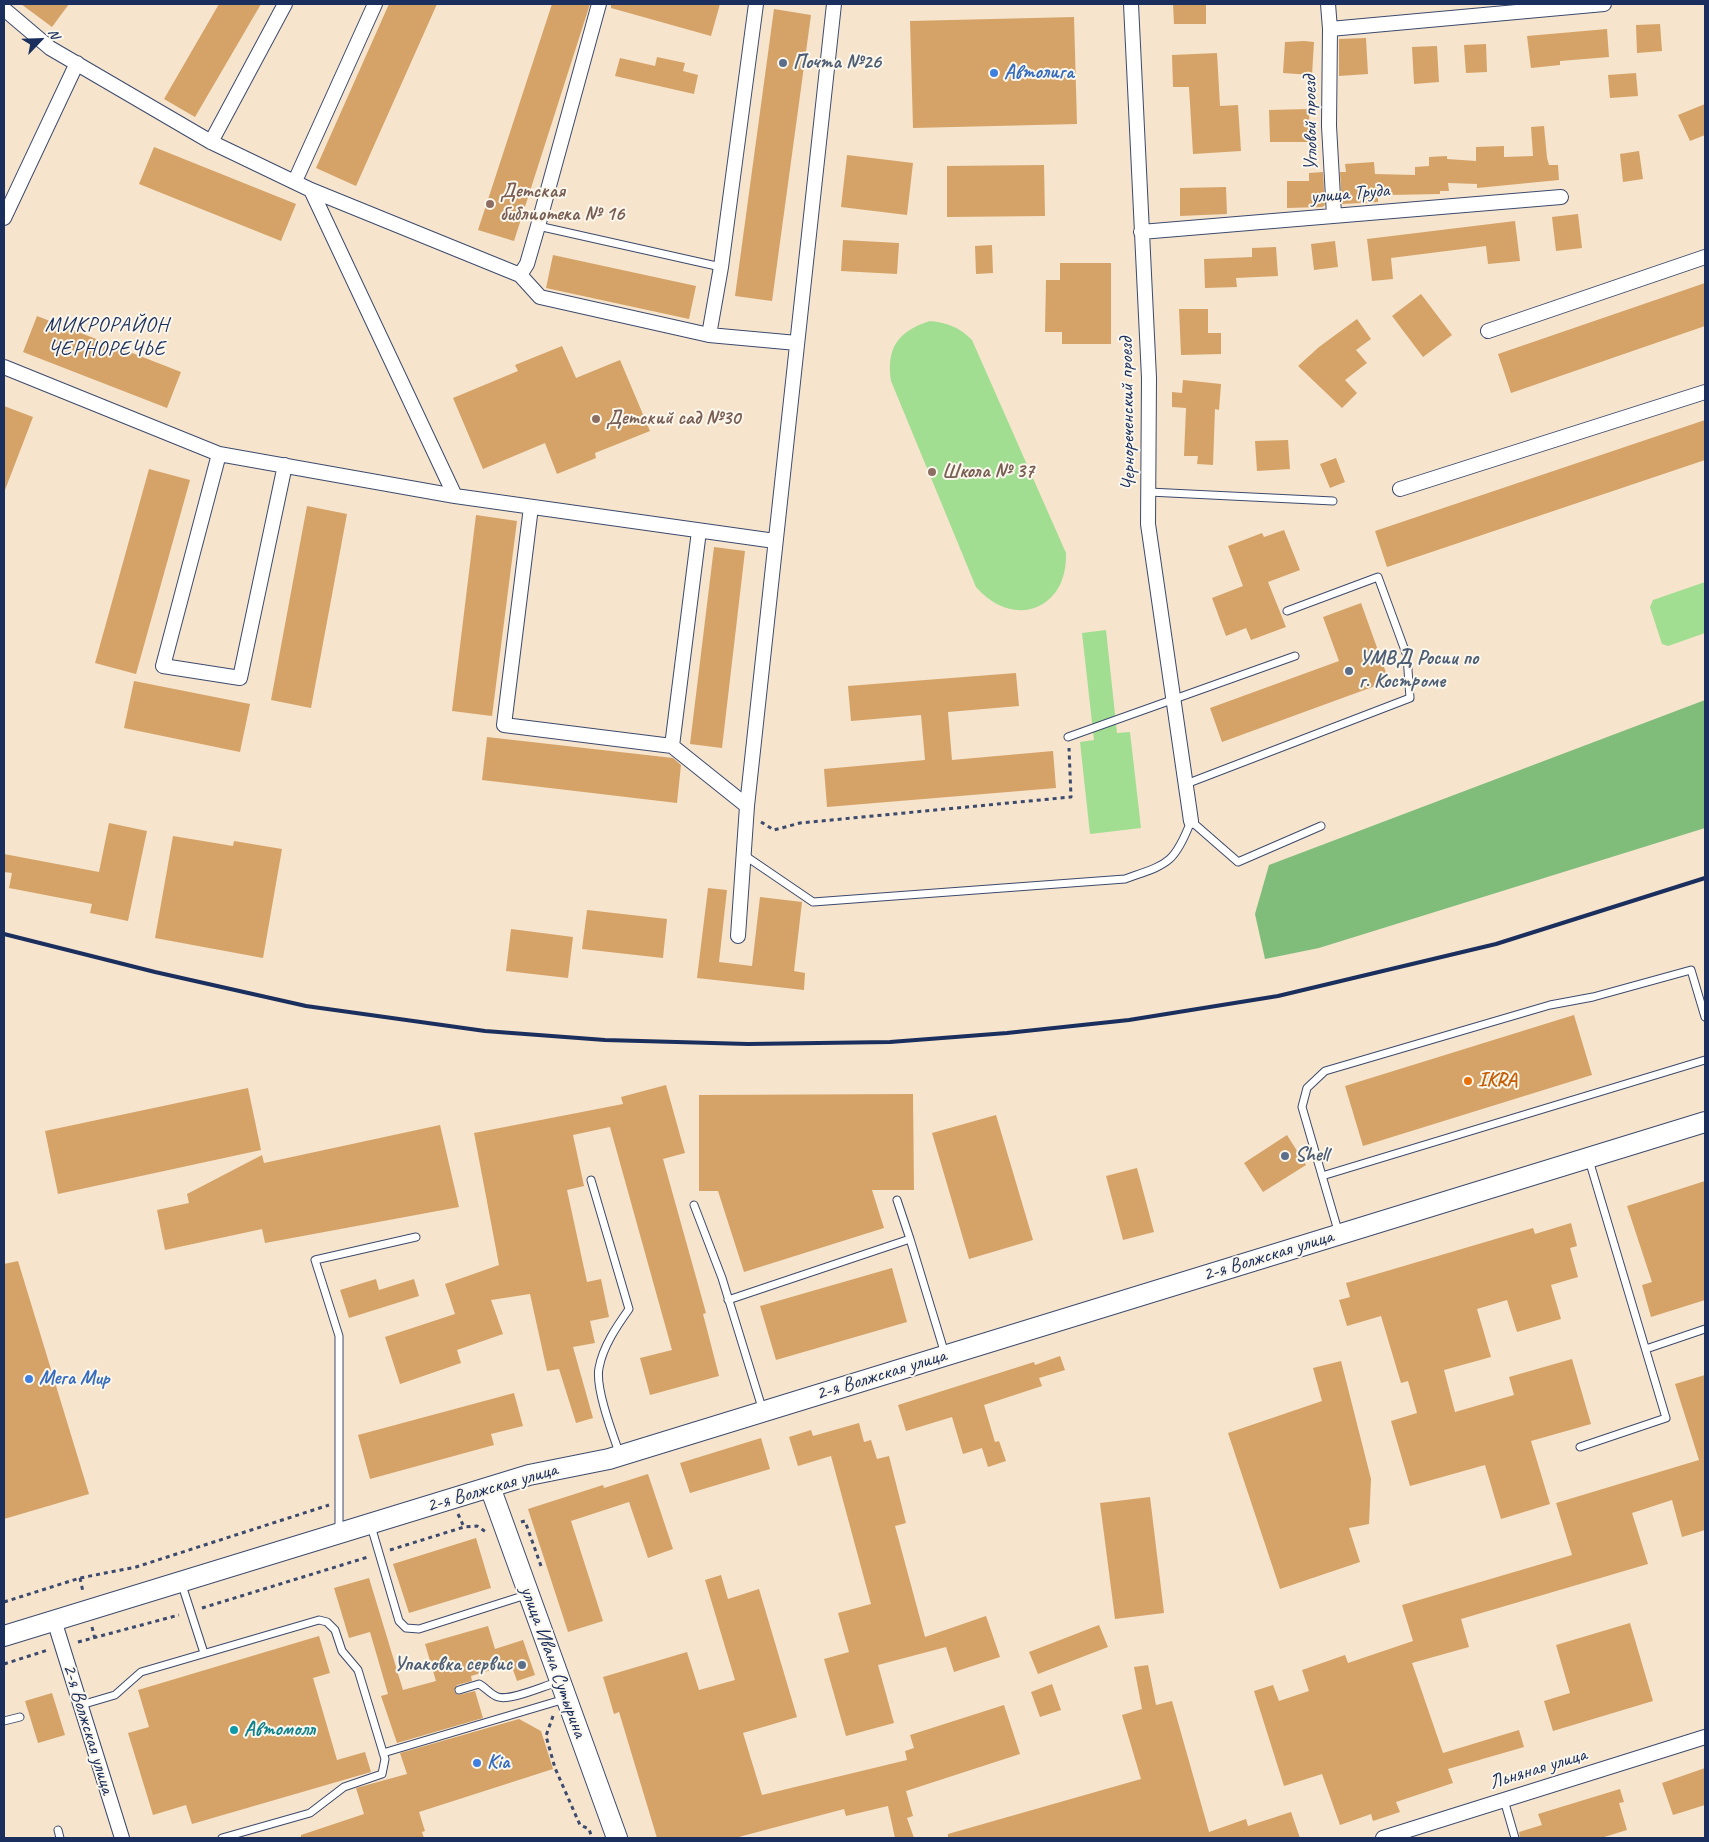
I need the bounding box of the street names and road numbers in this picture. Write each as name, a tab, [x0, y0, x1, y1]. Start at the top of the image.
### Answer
street label: Угловой проезд	[1298, 75, 1324, 171]
street label: улица Труда	[1310, 179, 1390, 209]
street label: Чернореченский проезд	[1115, 337, 1141, 491]
street label: 2-я Волжская улица	[1200, 1225, 1336, 1287]
street label: 2-я Волжская улица	[813, 1344, 949, 1406]
street label: 2-я Волжская улица	[424, 1458, 560, 1518]
street label: улица Ивана Сутырина	[514, 1583, 592, 1741]
street label: 2-я Волжская улица	[57, 1661, 119, 1797]
street label: Льняная улица	[1487, 1743, 1589, 1795]

